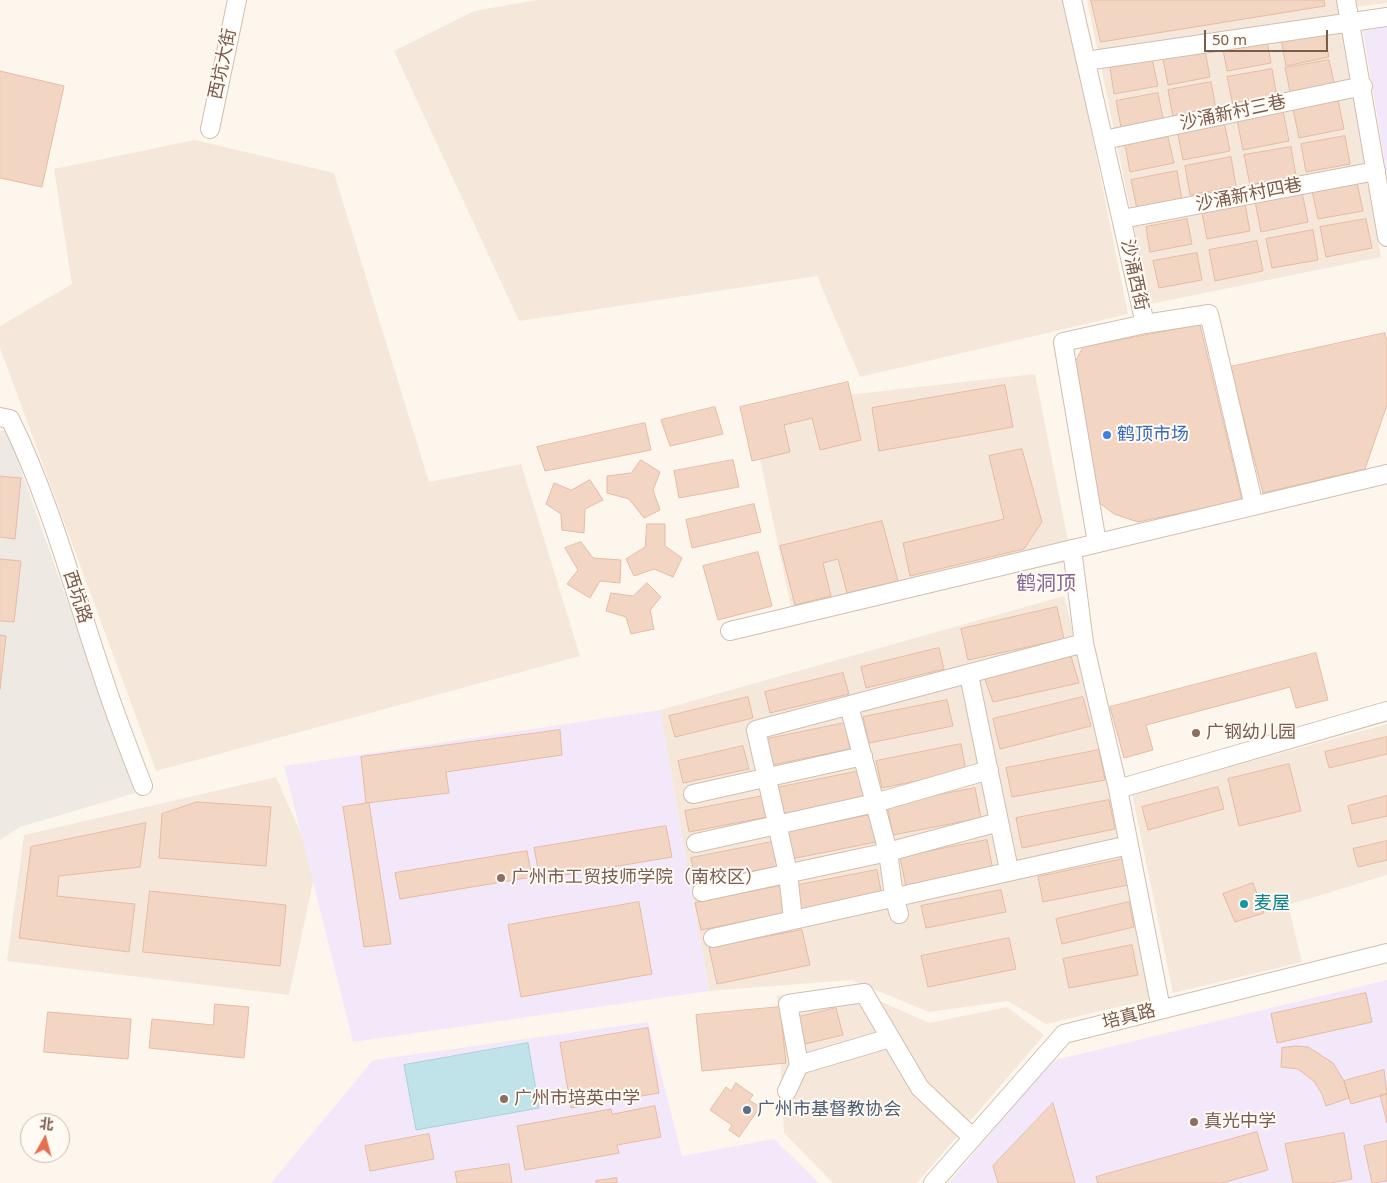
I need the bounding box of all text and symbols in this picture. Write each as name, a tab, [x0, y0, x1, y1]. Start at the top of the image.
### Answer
scale bar	[1207, 20, 1331, 52]
street label: 西坑大街	[205, 27, 241, 101]
text: 50 m	[1212, 29, 1247, 49]
street label: 沙涌新村三巷	[1178, 91, 1288, 135]
street label: 沙涌新村四巷	[1194, 174, 1304, 216]
street label: 沙涌西街	[1116, 238, 1152, 312]
place label: 鹤顶市场	[1117, 424, 1189, 446]
marker: 鹤顶市场	[1101, 429, 1113, 441]
street label: 西坑路	[58, 568, 96, 626]
district label: 鹤洞顶	[1016, 572, 1076, 596]
place label: 广钢幼儿园	[1206, 722, 1296, 744]
marker: 广钢幼儿园	[1190, 727, 1202, 739]
place label: 广州市工贸技师学院（南校区）	[511, 867, 763, 889]
marker: 广州市工贸技师学院（南校区）	[495, 872, 507, 884]
place label: 麦屋	[1254, 893, 1290, 915]
marker: 麦屋	[1238, 898, 1250, 910]
street label: 培真路	[1100, 1000, 1158, 1034]
place label: 广州市培英中学	[514, 1088, 640, 1110]
marker: 广州市培英中学	[498, 1093, 510, 1105]
place label: 广州市基督教协会	[757, 1099, 901, 1121]
marker: 广州市基督教协会	[741, 1104, 753, 1116]
place label: 真光中学	[1204, 1111, 1276, 1133]
north arrow	[20, 1113, 70, 1163]
text: 北	[39, 1113, 55, 1134]
marker: 真光中学	[1188, 1116, 1200, 1128]

